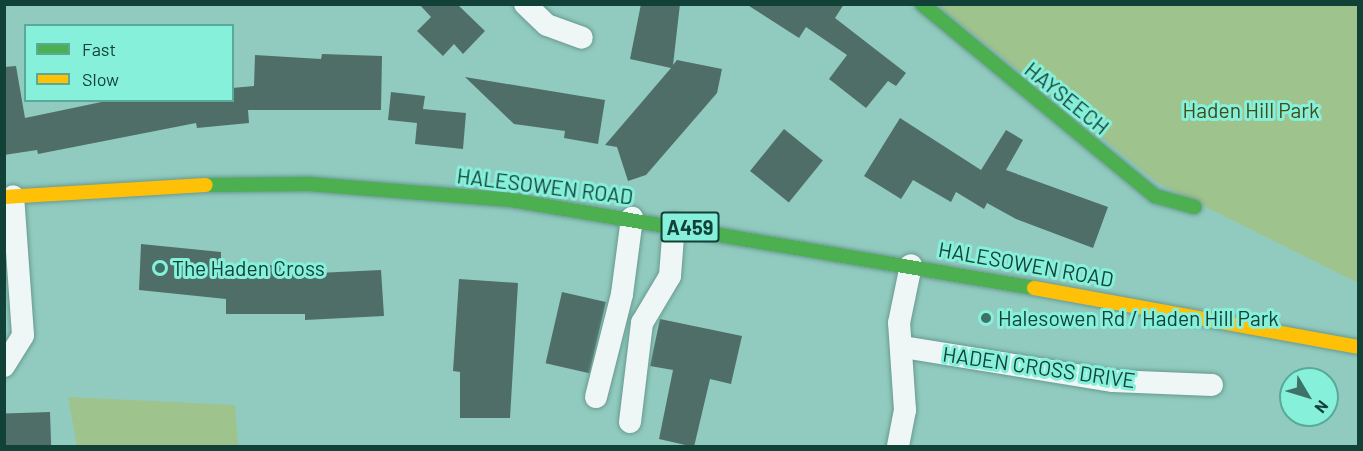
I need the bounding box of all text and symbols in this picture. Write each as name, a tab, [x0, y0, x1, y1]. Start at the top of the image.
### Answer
legend	[24, 24, 234, 102]
text: Fast	[82, 38, 116, 60]
street label: HAYSEECH	[1020, 56, 1114, 140]
text: Slow	[82, 68, 119, 90]
park label: Haden Hill Park	[1183, 97, 1319, 123]
street label: HALESOWEN ROAD	[455, 163, 635, 209]
road number: A459	[660, 210, 720, 244]
street label: HALESOWEN ROAD	[937, 236, 1115, 292]
place label: The Haden Cross	[172, 255, 325, 281]
marker: The Haden Cross	[153, 261, 167, 275]
place label: Halesowen Rd / Haden Hill Park	[998, 305, 1279, 331]
marker: Halesowen Rd / Haden Hill Park	[979, 311, 993, 325]
street label: HADEN CROSS DRIVE	[941, 341, 1137, 393]
north arrow	[1279, 367, 1339, 427]
text: N	[1311, 397, 1333, 417]

